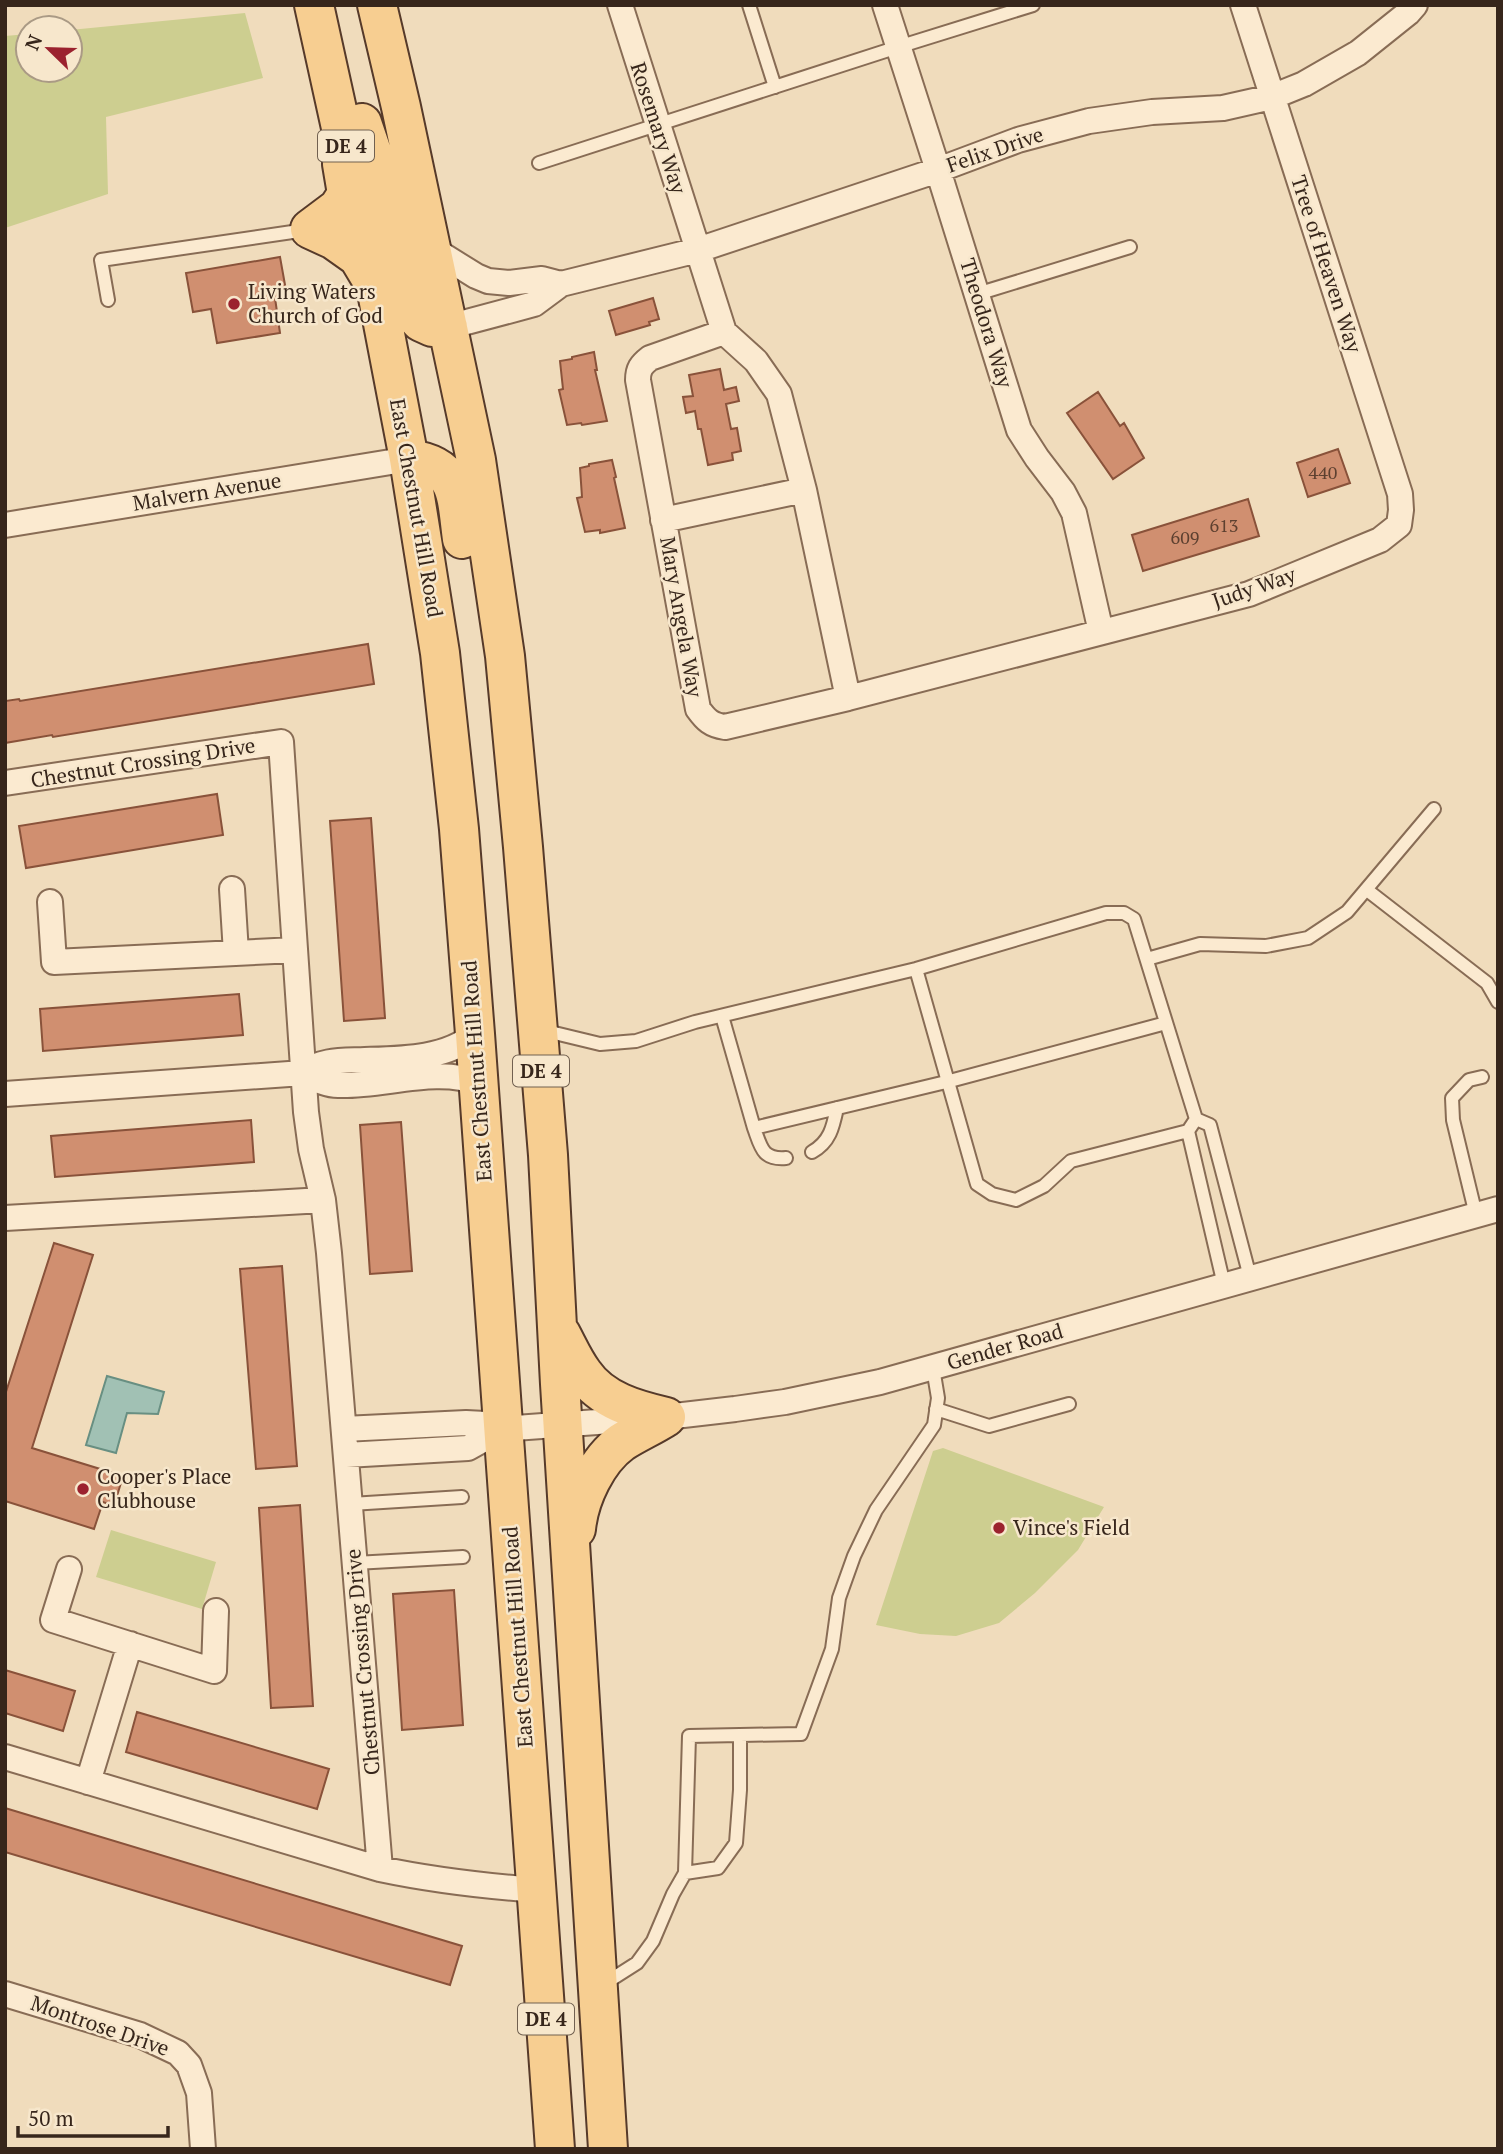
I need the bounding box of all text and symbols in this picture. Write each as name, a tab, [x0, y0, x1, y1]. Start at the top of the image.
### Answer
north arrow	[14, 14, 84, 84]
text: N	[19, 30, 47, 54]
street label: Rosemary Way	[625, 58, 693, 197]
street label: Felix Drive	[943, 119, 1047, 179]
road number: DE 4	[318, 130, 374, 162]
street label: Tree of Heaven Way	[1285, 171, 1369, 356]
street label: Theodora Way	[954, 255, 1020, 391]
place label: Living Waters Church of God	[248, 277, 383, 329]
marker: Living Waters Church of God	[226, 296, 242, 312]
street label: East Chestnut Hill Road	[384, 396, 450, 620]
house number: 440	[1309, 460, 1337, 484]
street label: Malvern Avenue	[131, 465, 283, 517]
house number: 613	[1210, 513, 1238, 537]
house number: 609	[1171, 525, 1199, 549]
street label: Mary Angela Way	[654, 534, 710, 700]
street label: Judy Way	[1208, 560, 1299, 614]
street label: Chestnut Crossing Drive	[28, 730, 257, 794]
street label: East Chestnut Hill Road	[454, 959, 498, 1183]
road number: DE 4	[513, 1056, 569, 1086]
street label: Gender Road	[943, 1316, 1066, 1376]
place label: Cooper's Place Clubhouse	[97, 1462, 231, 1514]
marker: Cooper's Place Clubhouse	[75, 1481, 91, 1497]
place label: Vince's Field	[1013, 1513, 1130, 1541]
marker: Vince's Field	[991, 1520, 1007, 1536]
street label: East Chestnut Hill Road	[495, 1525, 539, 1749]
street label: Chestnut Crossing Drive	[338, 1548, 386, 1776]
street label: Montrose Drive	[27, 1988, 173, 2062]
road number: DE 4	[518, 2004, 574, 2035]
scale bar	[18, 2094, 168, 2138]
text: 50 m	[28, 2104, 74, 2132]

